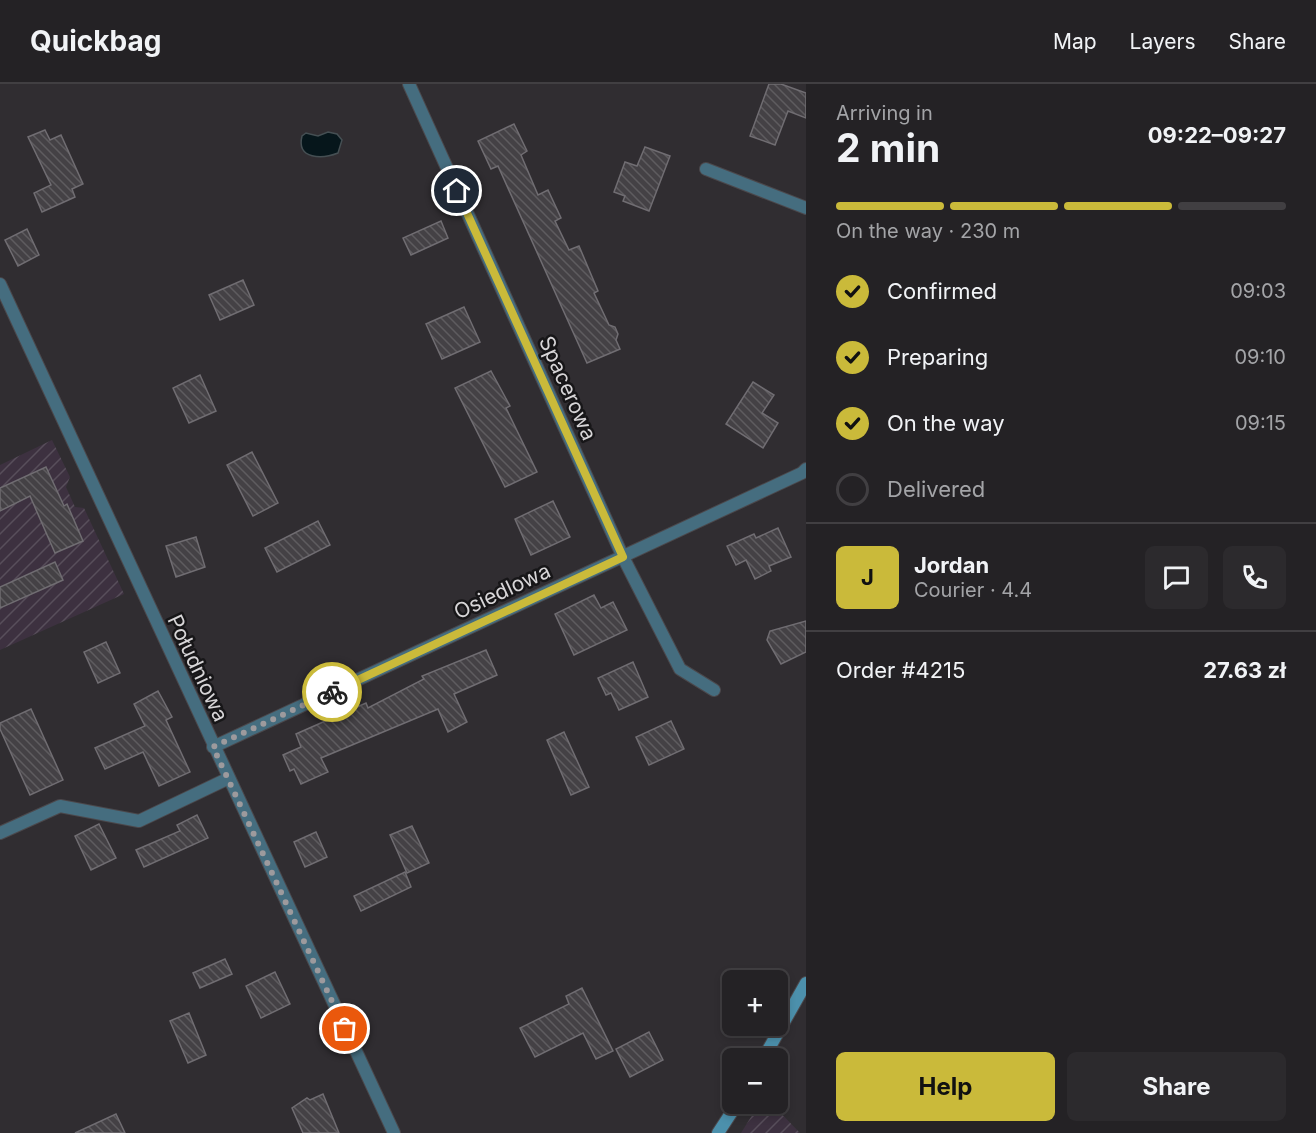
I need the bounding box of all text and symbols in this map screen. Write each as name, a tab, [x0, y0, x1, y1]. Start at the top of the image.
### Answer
text: Quickbag	[30, 24, 161, 58]
text: Map	[1053, 29, 1097, 54]
text: Layers	[1130, 29, 1196, 54]
text: Share	[1229, 29, 1286, 54]
text: Arriving in	[836, 101, 933, 125]
text: 09:22–09:27	[1148, 122, 1286, 148]
text: 2 min	[836, 124, 940, 171]
pin	[431, 165, 482, 216]
icon: home	[440, 174, 473, 207]
text: On the way · 230 m	[836, 219, 1020, 243]
icon: check	[836, 275, 869, 308]
text: Confirmed	[887, 278, 997, 304]
text: 09:03	[1230, 279, 1286, 303]
street label: Spacerowa	[534, 332, 602, 444]
icon: check	[836, 341, 869, 374]
text: Preparing	[887, 344, 988, 370]
text: 09:10	[1234, 345, 1286, 369]
icon: check	[836, 407, 869, 440]
text: On the way	[887, 410, 1005, 436]
text: 09:15	[1235, 411, 1286, 435]
text: Delivered	[887, 476, 985, 502]
button: chat	[1145, 546, 1208, 609]
button: phone	[1223, 546, 1286, 609]
text: Jordan	[914, 552, 989, 578]
street label: Osiedlowa	[450, 558, 554, 624]
text: J	[861, 564, 874, 590]
text: Courier · 4.4	[914, 578, 1032, 602]
street label: Południowa	[162, 611, 234, 725]
text: Order #4215	[836, 657, 965, 683]
text: 27.63 zł	[1203, 657, 1286, 683]
courier	[302, 662, 362, 722]
icon: bike	[316, 676, 349, 709]
map controls	[722, 970, 788, 1114]
button: +	[722, 970, 788, 1036]
pin	[319, 1003, 370, 1054]
icon: bag	[328, 1012, 361, 1045]
button: −	[722, 1048, 788, 1114]
button: Help	[836, 1052, 1055, 1121]
button: Share	[1067, 1052, 1286, 1121]

